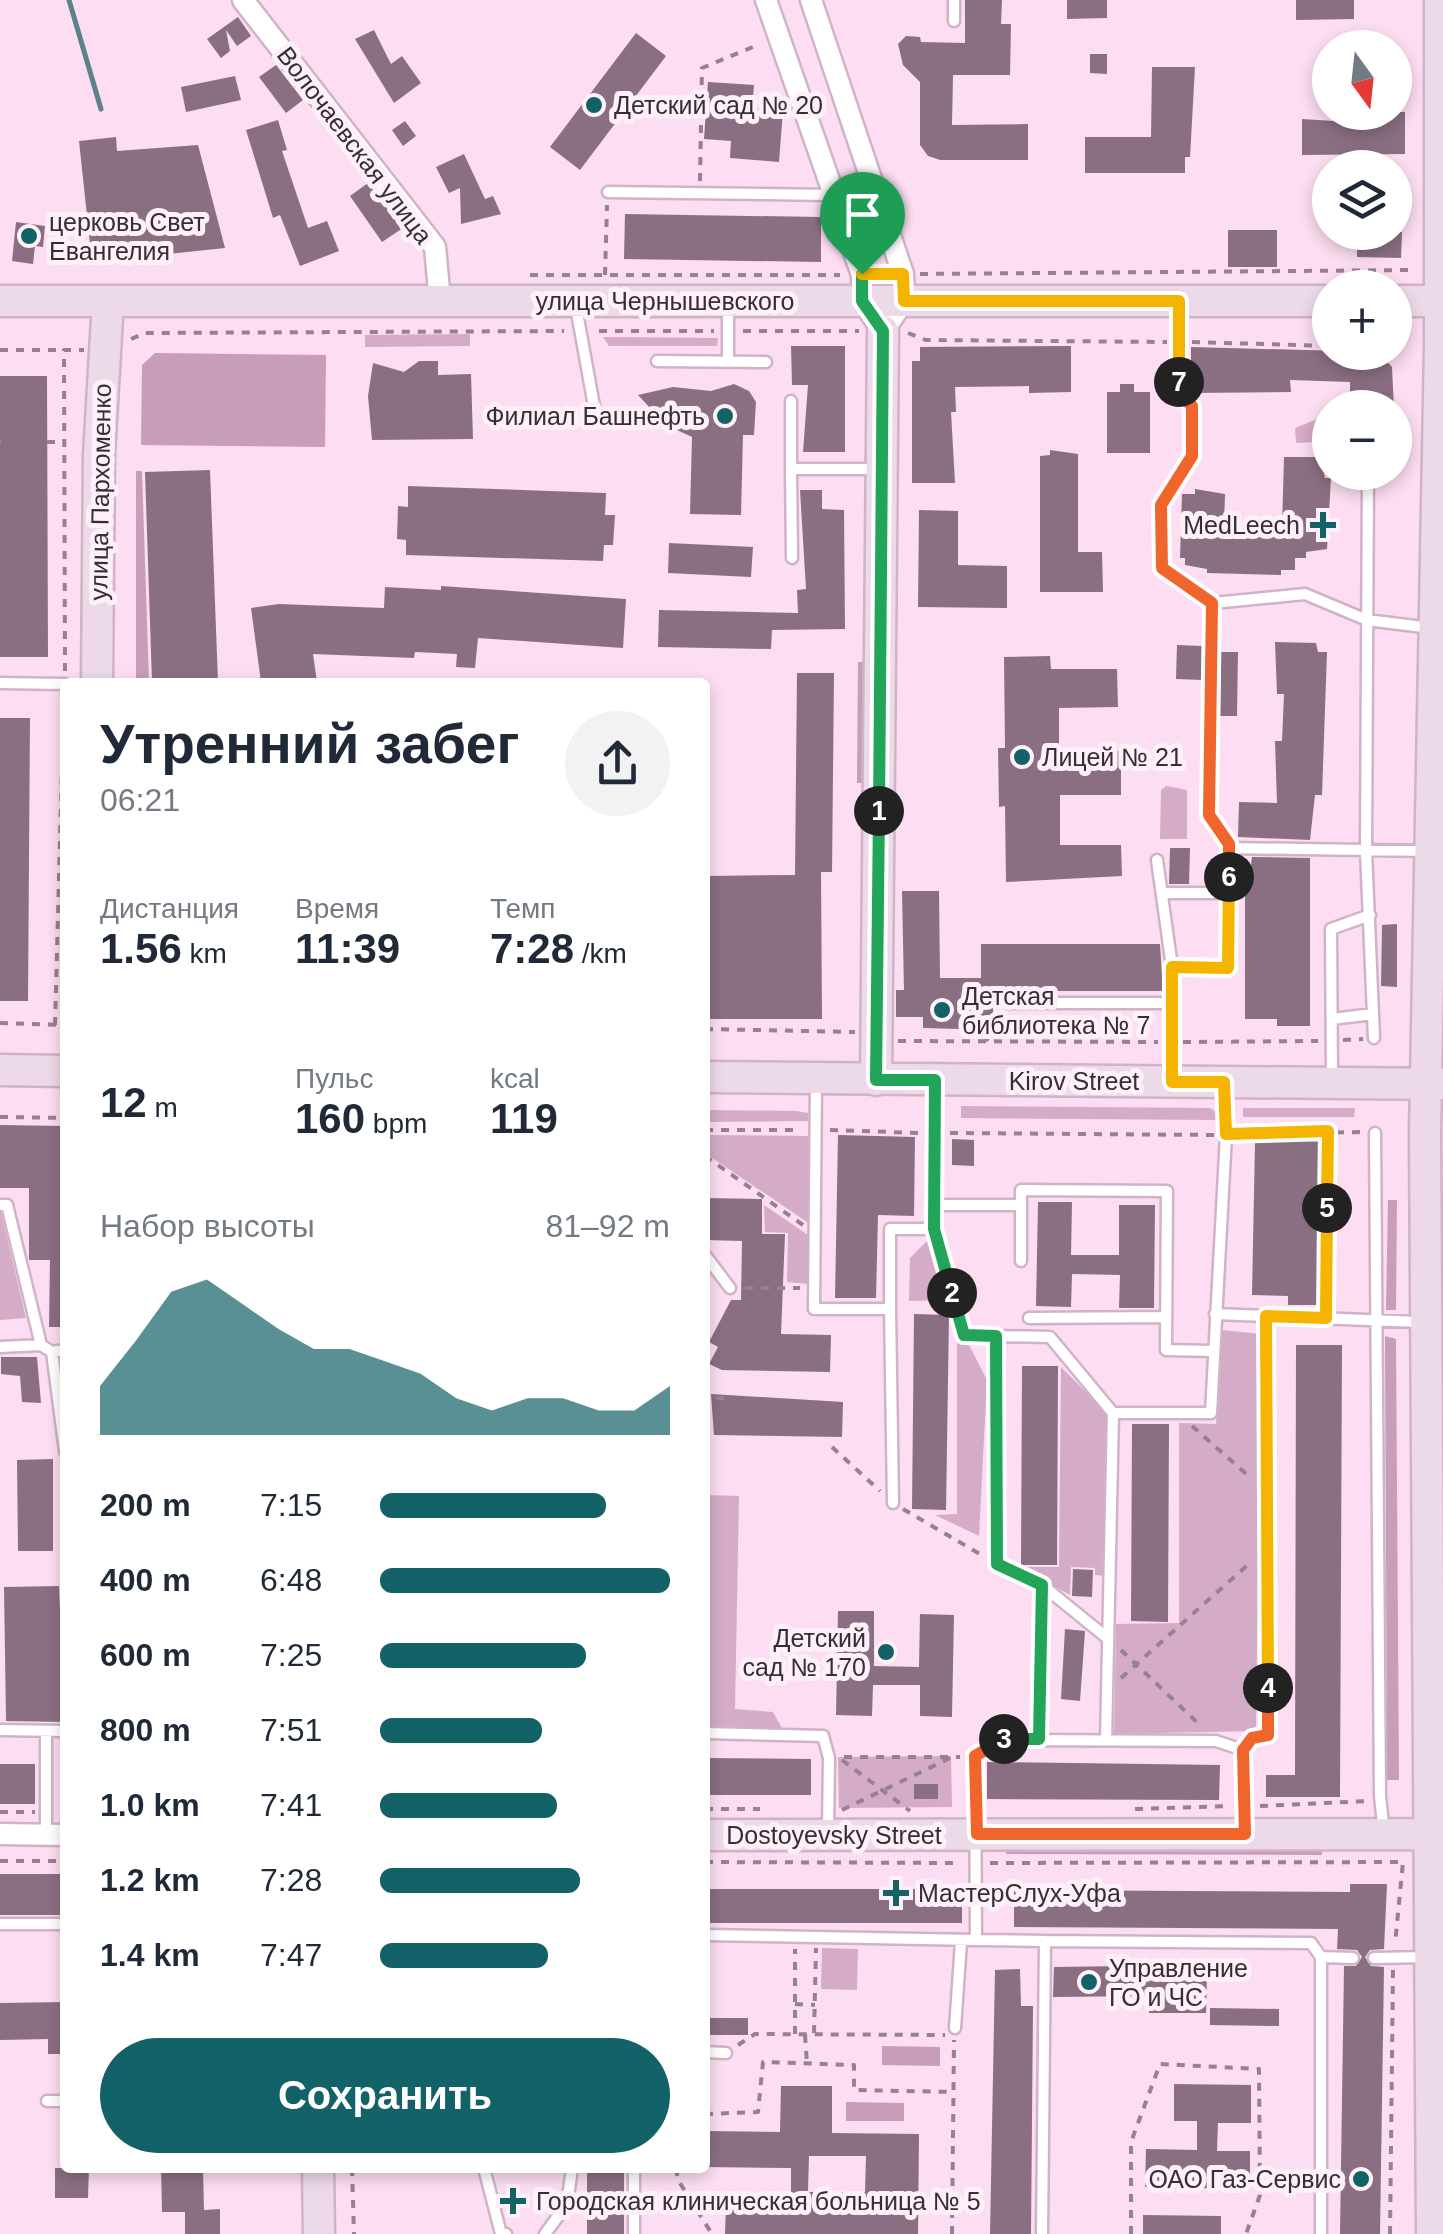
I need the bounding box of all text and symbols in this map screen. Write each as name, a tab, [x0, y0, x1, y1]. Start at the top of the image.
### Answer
north arrow	[1312, 30, 1412, 130]
map controls	[1312, 30, 1412, 490]
street label: Волочаевская улица	[272, 41, 438, 249]
place label: Детский сад № 20	[614, 91, 823, 119]
marker: Детский сад № 20	[583, 94, 605, 116]
button: layers	[1312, 150, 1412, 250]
pin	[820, 172, 905, 275]
icon: arrive	[835, 187, 890, 242]
place label: церковь Свет Евангелия	[49, 208, 205, 265]
marker: церковь Свет Евангелия	[18, 225, 40, 247]
button: +	[1312, 270, 1412, 370]
street label: улица Чернышевского	[536, 287, 794, 315]
pin: 7	[1154, 357, 1204, 407]
text: 7	[1171, 366, 1187, 397]
street label: улица Пархоменко	[84, 383, 116, 601]
button: −	[1312, 390, 1412, 490]
place label: Филиал Башнефть	[485, 402, 705, 430]
marker: Филиал Башнефть	[714, 405, 736, 427]
place label: MedLeech	[1183, 511, 1300, 539]
marker: MedLeech	[1310, 512, 1336, 538]
button: share	[565, 711, 670, 816]
text: Утренний забег	[100, 713, 519, 775]
place label: Лицей № 21	[1042, 743, 1183, 771]
marker: Лицей № 21	[1011, 746, 1033, 768]
text: 06:21	[100, 782, 180, 818]
pin: 1	[854, 786, 904, 836]
text: 1	[871, 795, 887, 826]
pin: 6	[1204, 852, 1254, 902]
text: 6	[1221, 861, 1237, 892]
text: Дистанция	[100, 893, 239, 924]
text: Время	[295, 893, 379, 924]
text: Темп	[490, 893, 556, 924]
text: 1.56	[100, 925, 182, 972]
text: 11:39	[295, 925, 400, 972]
text: 7:28	[490, 925, 574, 972]
text: km	[182, 938, 227, 969]
text: /km	[574, 938, 627, 969]
place label: Детская библиотека № 7	[962, 982, 1150, 1039]
marker: Детская библиотека № 7	[931, 999, 953, 1021]
text: Пульс	[295, 1063, 373, 1094]
text: kcal	[490, 1063, 540, 1094]
street label: Kirov Street	[1009, 1067, 1139, 1095]
text: 12	[100, 1079, 147, 1126]
text: m	[147, 1092, 178, 1123]
text: 160	[295, 1095, 365, 1142]
text: 119	[490, 1095, 558, 1142]
text: bpm	[365, 1108, 427, 1139]
pin: 5	[1302, 1183, 1352, 1233]
text: 5	[1319, 1192, 1335, 1223]
text: Набор высоты	[100, 1208, 315, 1244]
text: 81–92 m	[545, 1208, 670, 1244]
pin: 2	[927, 1268, 977, 1318]
text: 2	[944, 1277, 960, 1308]
text: 200 m	[100, 1487, 191, 1523]
text: 7:15	[260, 1487, 322, 1523]
text: 400 m	[100, 1562, 191, 1598]
text: 6:48	[260, 1562, 322, 1598]
place label: Детский сад № 170	[743, 1624, 866, 1681]
text: 600 m	[100, 1637, 191, 1673]
text: 7:25	[260, 1637, 322, 1673]
marker: Детский сад № 170	[875, 1641, 897, 1663]
pin: 4	[1243, 1663, 1293, 1713]
text: 4	[1260, 1672, 1276, 1703]
text: 800 m	[100, 1712, 191, 1748]
text: 7:51	[260, 1712, 322, 1748]
pin: 3	[979, 1714, 1029, 1764]
text: 3	[996, 1723, 1012, 1754]
text: 1.0 km	[100, 1787, 200, 1823]
text: 7:41	[260, 1787, 322, 1823]
street label: Dostoyevsky Street	[726, 1821, 942, 1849]
text: 1.2 km	[100, 1862, 200, 1898]
text: 7:28	[260, 1862, 322, 1898]
place label: МастерСлух-Уфа	[918, 1879, 1121, 1907]
marker: МастерСлух-Уфа	[883, 1880, 909, 1906]
text: 1.4 km	[100, 1937, 200, 1973]
text: 7:47	[260, 1937, 322, 1973]
place label: Управление ГО и ЧС	[1109, 1954, 1248, 2011]
marker: Управление ГО и ЧС	[1078, 1971, 1100, 1993]
button: Сохранить	[100, 2038, 670, 2153]
place label: ОАО Газ-Сервис	[1148, 2165, 1341, 2193]
marker: ОАО Газ-Сервис	[1350, 2168, 1372, 2190]
place label: Городская клиническая больница № 5	[536, 2187, 981, 2215]
marker: Городская клиническая больница № 5	[500, 2188, 526, 2214]

